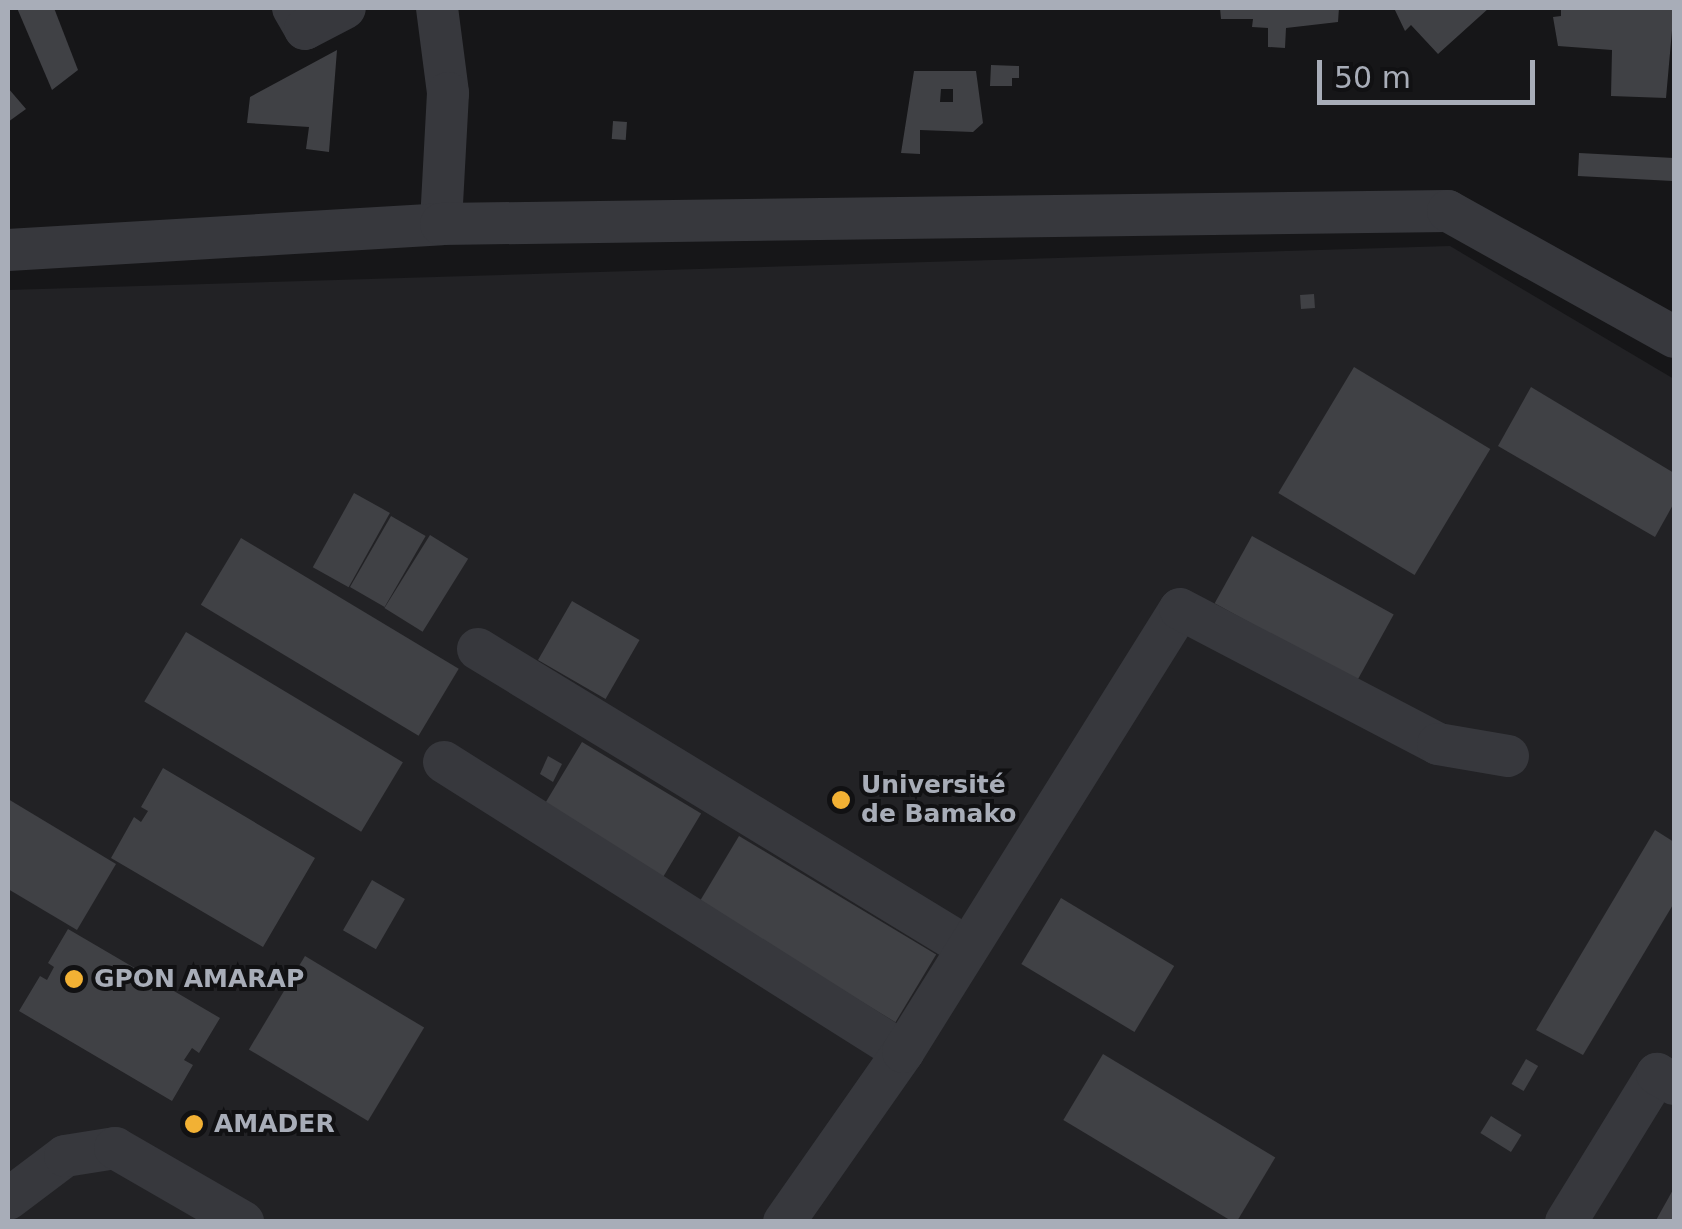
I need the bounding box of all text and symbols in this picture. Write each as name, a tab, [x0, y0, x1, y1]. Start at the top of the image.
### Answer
scale bar	[1322, 40, 1540, 102]
text: 50 m	[1334, 60, 1411, 95]
place label: Université de Bamako	[861, 771, 1017, 830]
marker: Université de Bamako	[830, 789, 852, 811]
place label: GPON AMARAP	[94, 964, 304, 994]
marker: GPON AMARAP	[63, 968, 85, 990]
place label: AMADER	[214, 1109, 335, 1139]
marker: AMADER	[183, 1113, 205, 1135]

